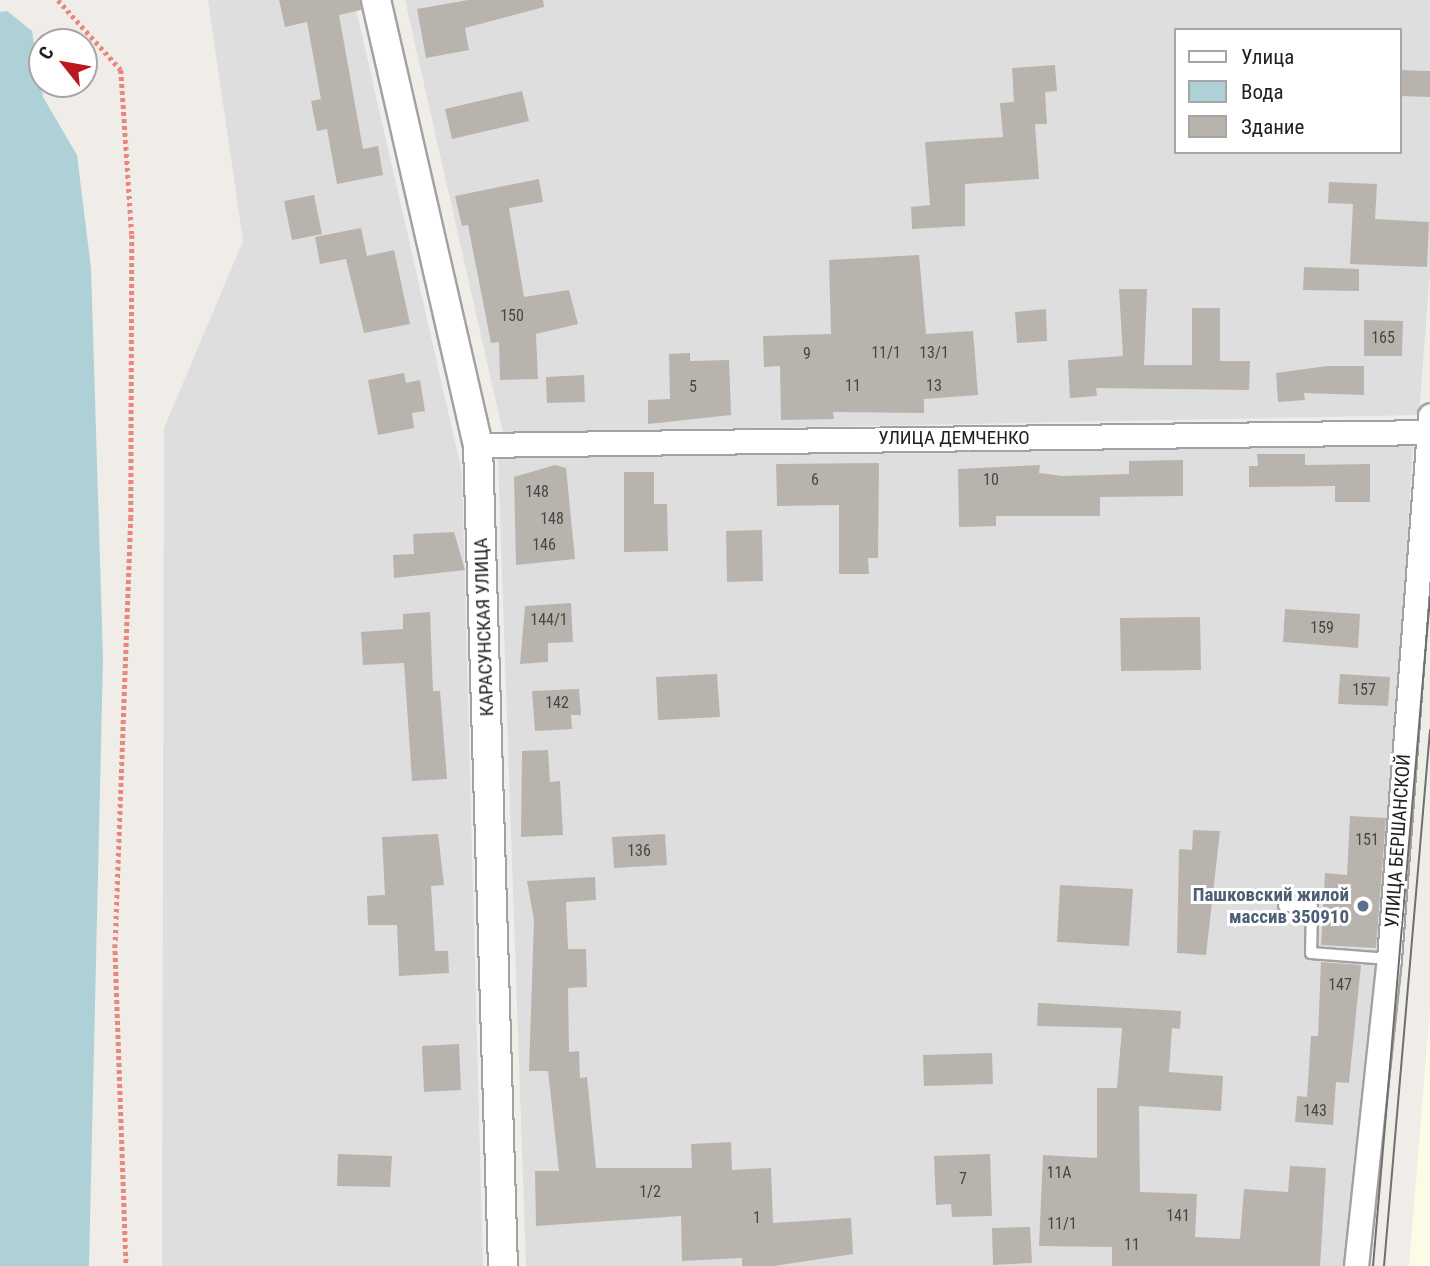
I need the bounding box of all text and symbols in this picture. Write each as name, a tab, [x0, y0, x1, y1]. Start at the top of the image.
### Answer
north arrow	[28, 28, 98, 98]
legend	[1174, 28, 1402, 154]
text: С	[34, 42, 59, 64]
text: Улица	[1241, 45, 1294, 69]
text: Вода	[1241, 80, 1284, 104]
text: Здание	[1241, 115, 1304, 139]
house number: 150	[500, 306, 524, 326]
house number: 165	[1371, 328, 1395, 348]
house number: 11/1	[871, 343, 901, 363]
house number: 13/1	[919, 343, 949, 363]
house number: 9	[803, 344, 811, 364]
house number: 11	[845, 376, 861, 396]
house number: 13	[926, 376, 942, 396]
house number: 5	[689, 377, 697, 397]
street label: УЛИЦА ДЕМЧЕНКО	[878, 427, 1030, 449]
house number: 6	[811, 470, 819, 490]
house number: 10	[983, 470, 999, 490]
house number: 148	[525, 482, 549, 502]
house number: 148	[540, 509, 564, 529]
house number: 146	[532, 535, 556, 555]
street label: КАРАСУНСКАЯ УЛИЦА	[469, 537, 499, 717]
house number: 144/1	[530, 610, 568, 630]
house number: 159	[1310, 618, 1334, 638]
house number: 157	[1352, 680, 1376, 700]
house number: 142	[545, 693, 569, 713]
street label: УЛИЦА БЕРШАНСКОЙ	[1381, 753, 1415, 929]
house number: 151	[1355, 830, 1379, 850]
house number: 136	[627, 841, 651, 861]
place label: Пашковский жилой массив 350910	[1193, 884, 1349, 928]
marker: Пашковский жилой массив 350910	[1355, 898, 1371, 914]
house number: 147	[1328, 975, 1352, 995]
house number: 143	[1303, 1101, 1327, 1121]
house number: 11А	[1046, 1163, 1072, 1183]
house number: 7	[959, 1169, 967, 1189]
house number: 1/2	[639, 1182, 661, 1202]
house number: 141	[1166, 1206, 1190, 1226]
house number: 1	[753, 1208, 761, 1228]
house number: 11/1	[1047, 1214, 1077, 1234]
house number: 11	[1124, 1235, 1140, 1255]

